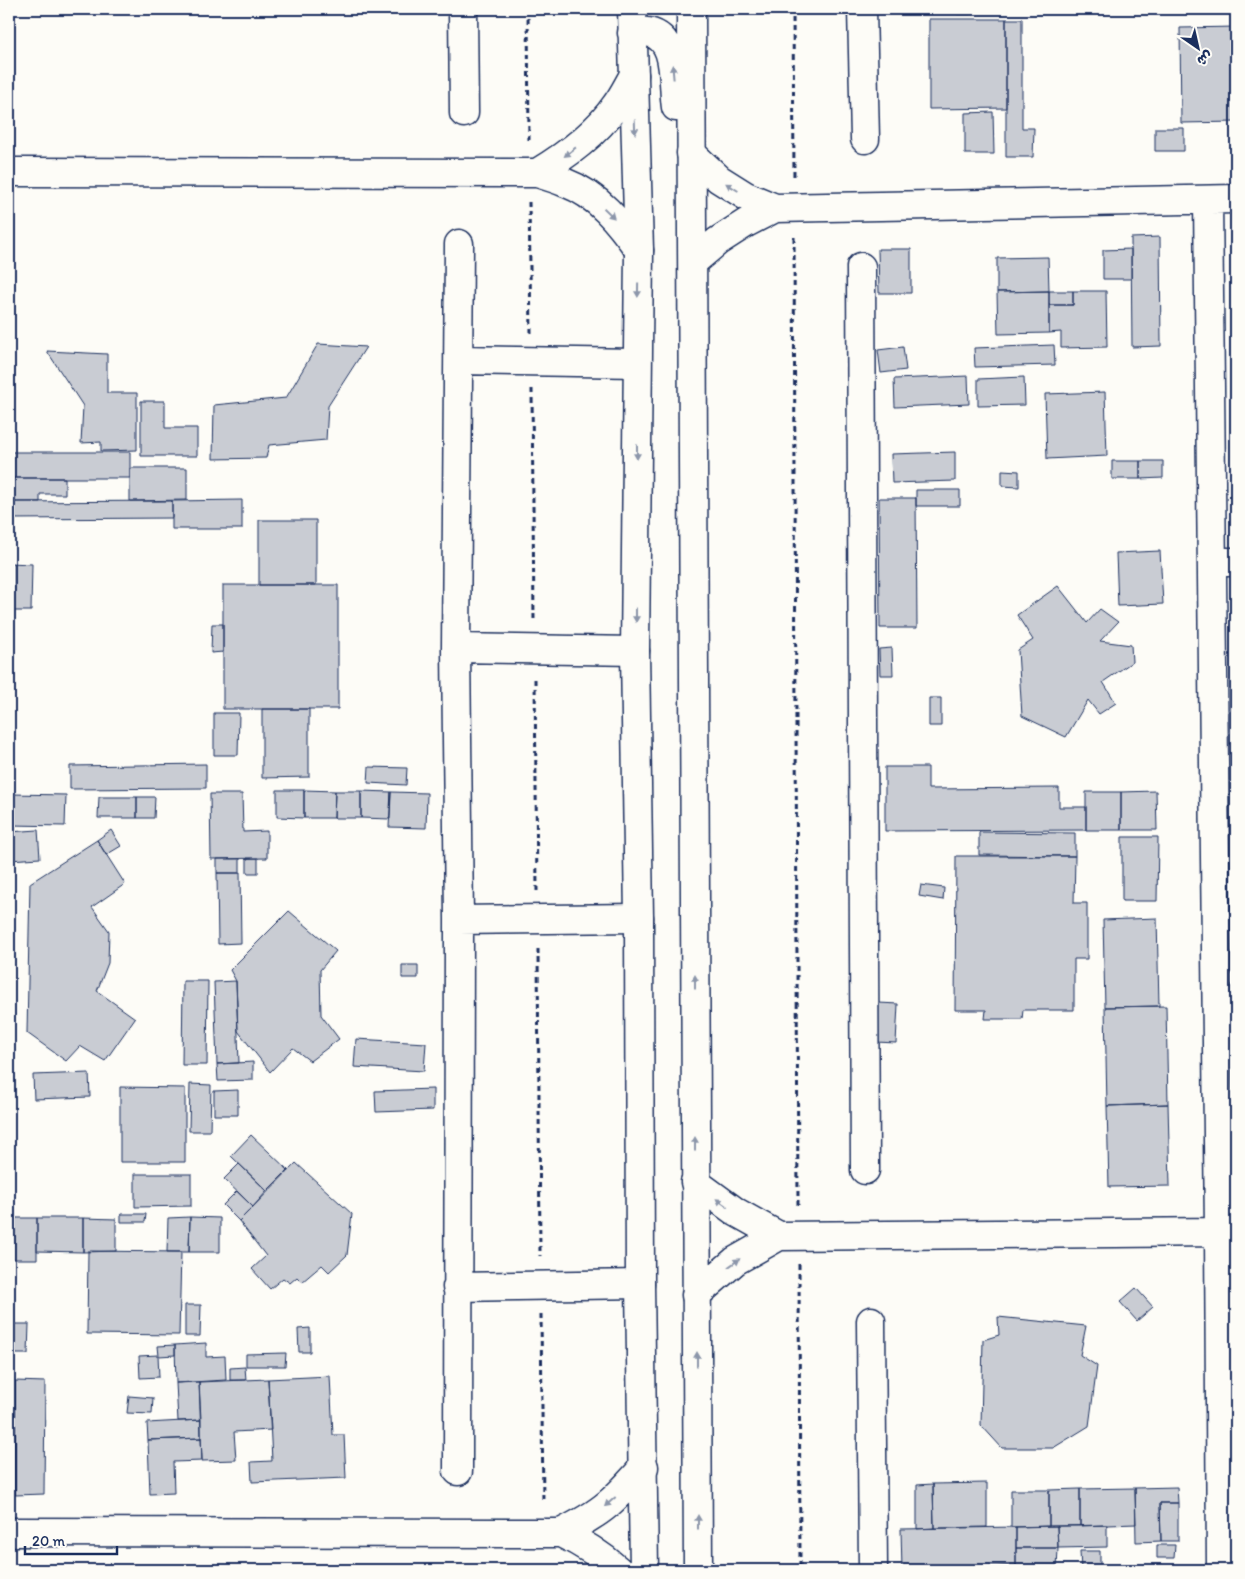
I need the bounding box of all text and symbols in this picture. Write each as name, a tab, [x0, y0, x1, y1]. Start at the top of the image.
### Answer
north arrow	[1172, 22, 1222, 72]
text: ش	[1194, 47, 1216, 70]
one-way arrow	[668, 64, 676, 80]
one-way arrow	[631, 120, 639, 136]
one-way arrow	[563, 146, 576, 157]
one-way arrow	[725, 182, 738, 191]
one-way arrow	[603, 207, 615, 219]
one-way arrow	[634, 282, 642, 298]
one-way arrow	[633, 445, 641, 461]
one-way arrow	[632, 607, 640, 623]
one-way arrow	[691, 973, 699, 989]
one-way arrow	[691, 1136, 699, 1152]
one-way arrow	[716, 1197, 729, 1208]
one-way arrow	[727, 1258, 741, 1268]
one-way arrow	[693, 1351, 701, 1367]
one-way arrow	[604, 1496, 616, 1508]
one-way arrow	[694, 1513, 702, 1529]
scale bar	[25, 1524, 118, 1556]
text: 20 m	[32, 1532, 66, 1550]

